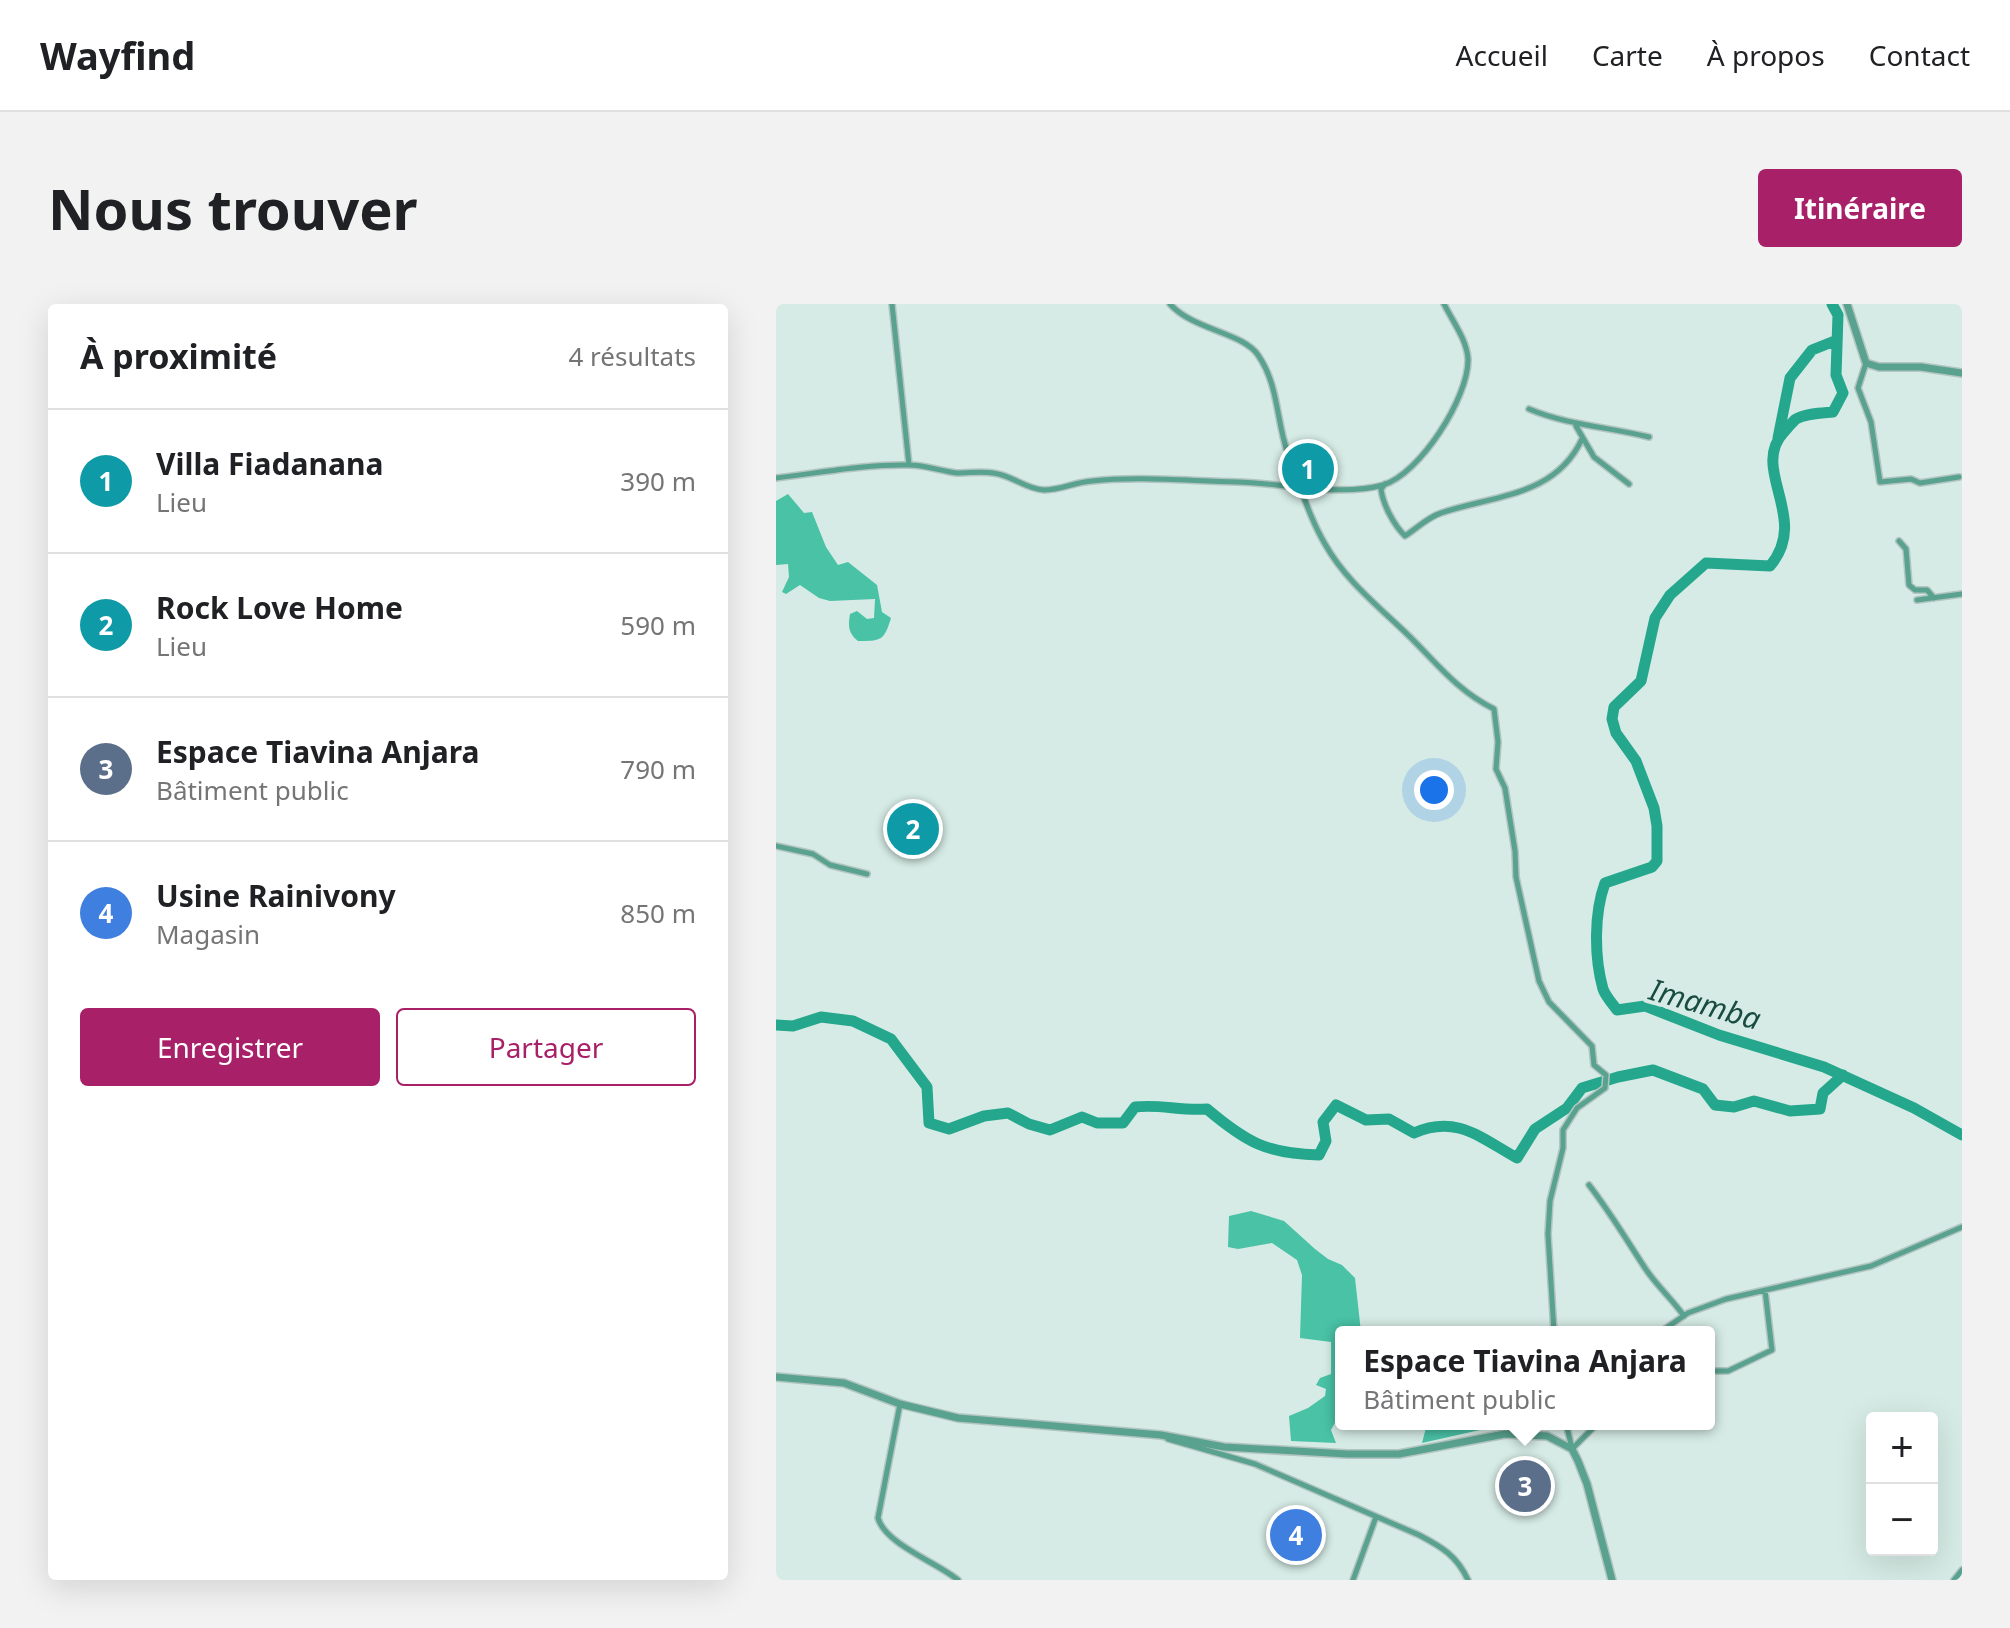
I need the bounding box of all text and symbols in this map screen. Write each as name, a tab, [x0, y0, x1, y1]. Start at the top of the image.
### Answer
text: Wayfind	[40, 29, 195, 81]
text: Accueil	[1456, 36, 1548, 74]
text: Carte	[1592, 36, 1663, 74]
text: À propos	[1707, 36, 1825, 74]
text: Contact	[1869, 36, 1970, 74]
button: Itinéraire	[1758, 169, 1962, 247]
text: Nous trouver	[48, 170, 418, 246]
text: À proximité	[80, 333, 277, 379]
text: 4 résultats	[568, 338, 696, 374]
pin: 1	[1282, 439, 1334, 499]
text: Villa Fiadanana	[156, 443, 383, 484]
text: 1	[99, 463, 113, 499]
text: 390 m	[620, 463, 696, 499]
text: Lieu	[156, 484, 207, 520]
text: Rock Love Home	[156, 587, 403, 628]
text: 2	[99, 607, 113, 643]
text: 590 m	[620, 607, 696, 643]
text: Lieu	[156, 628, 207, 664]
text: Espace Tiavina Anjara	[156, 731, 480, 772]
text: 3	[99, 751, 113, 787]
text: 790 m	[620, 751, 696, 787]
your location	[1414, 770, 1454, 810]
text: Bâtiment public	[156, 772, 349, 808]
pin: 2	[887, 799, 939, 859]
text: Usine Rainivony	[156, 875, 396, 916]
text: 4	[99, 895, 113, 931]
text: 850 m	[620, 895, 696, 931]
text: Magasin	[156, 916, 260, 952]
water label: Imamba	[1644, 968, 1766, 1039]
button: Enregistrer	[80, 1008, 380, 1086]
button: Partager	[396, 1008, 696, 1086]
popup	[1335, 1326, 1715, 1430]
text: Espace Tiavina Anjara	[1363, 1340, 1687, 1381]
text: Bâtiment public	[1363, 1381, 1556, 1417]
map controls	[1866, 1412, 1938, 1556]
button: +	[1866, 1412, 1938, 1484]
pin: 3	[1499, 1456, 1551, 1516]
button: −	[1866, 1484, 1938, 1556]
pin: 4	[1270, 1505, 1322, 1565]

